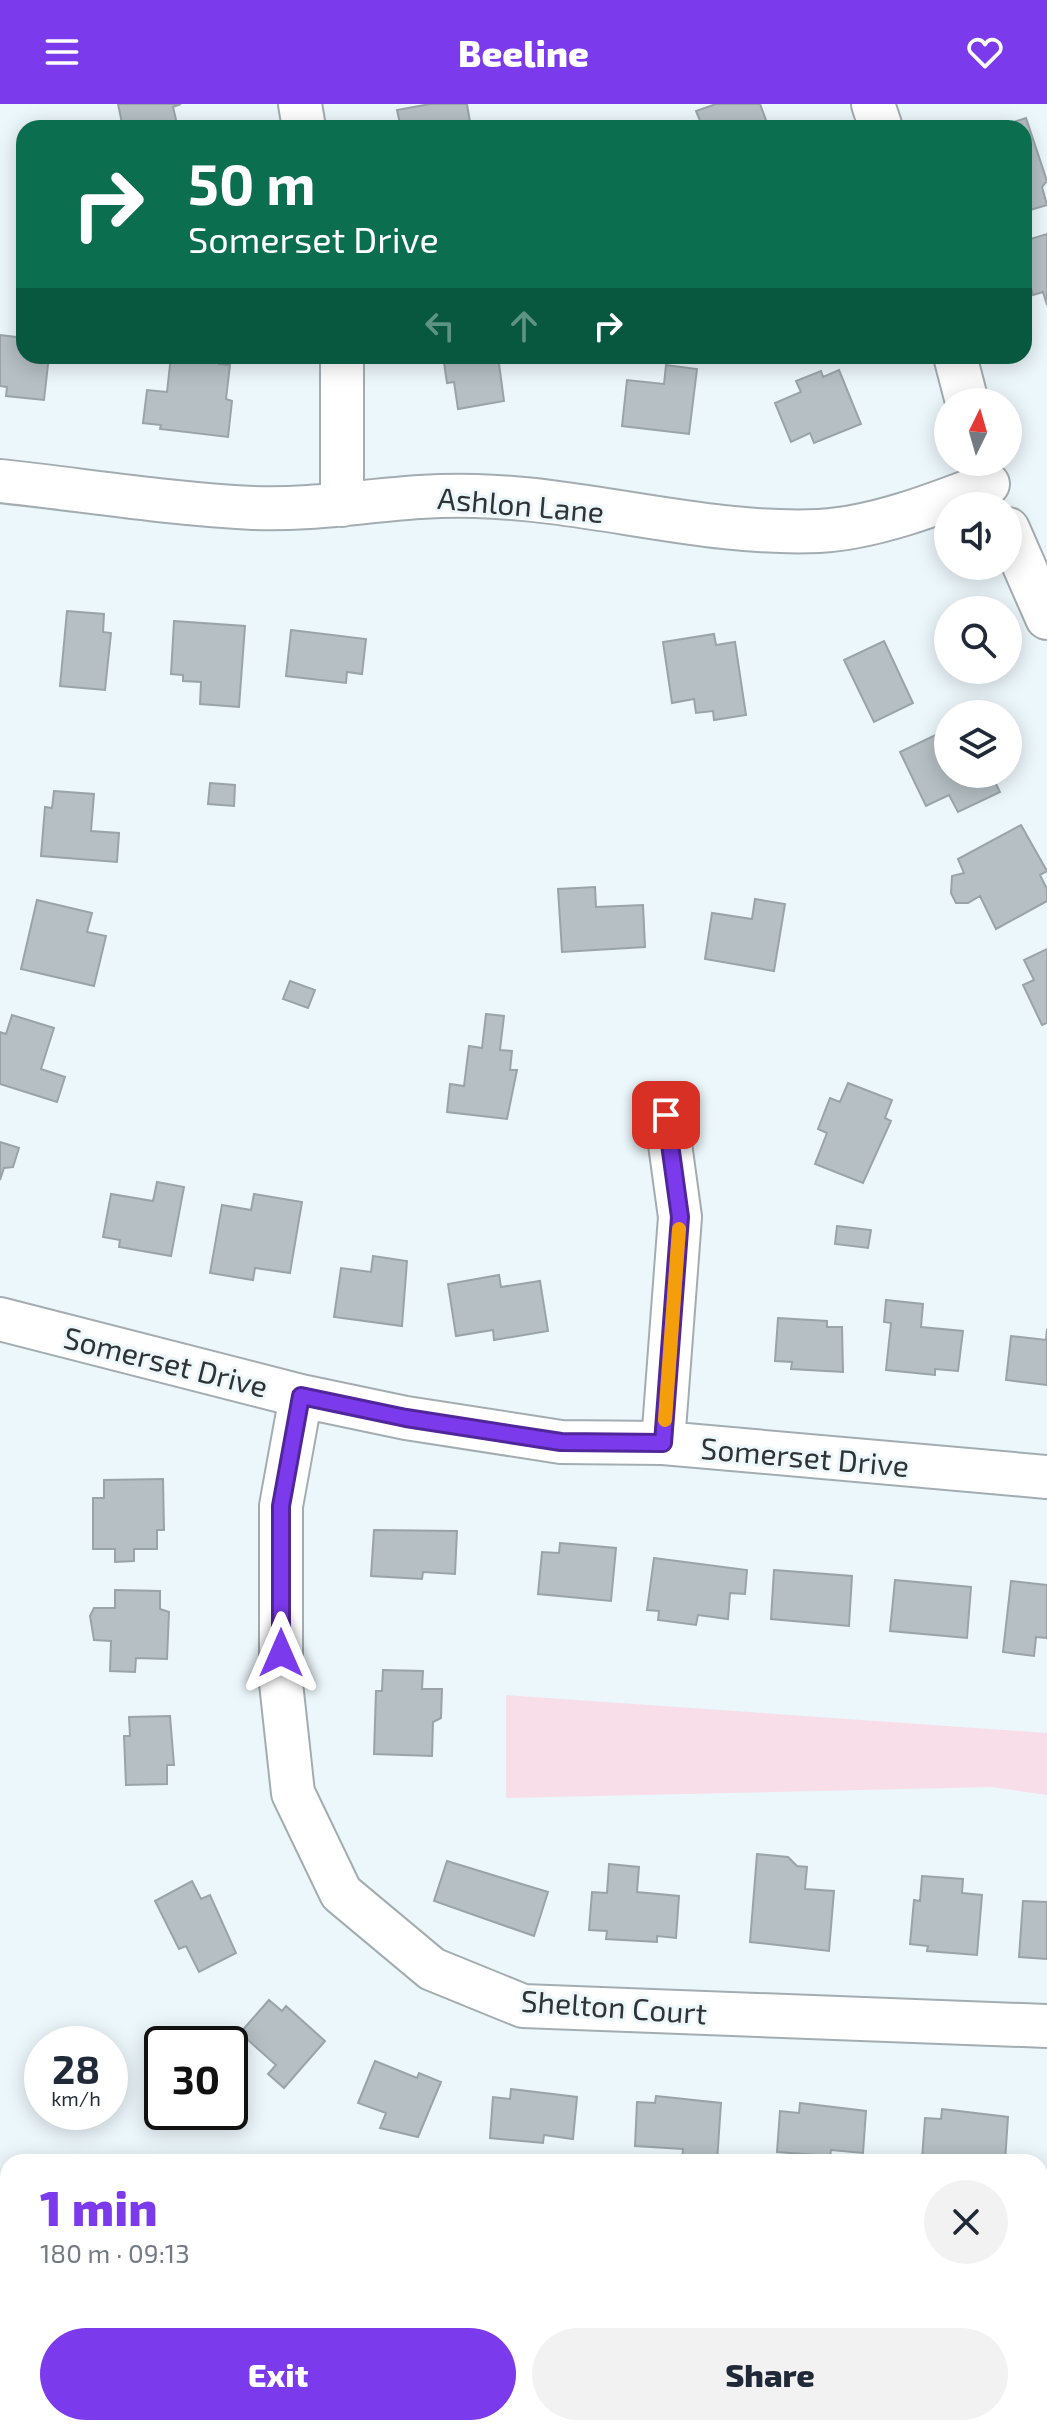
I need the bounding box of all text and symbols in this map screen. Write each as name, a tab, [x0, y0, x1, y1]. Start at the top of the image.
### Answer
icon: menu	[40, 30, 84, 74]
icon: heart	[963, 30, 1007, 74]
text: Beeline	[458, 31, 589, 74]
text: 50 m	[188, 149, 316, 216]
icon: right	[56, 152, 160, 256]
text: Somerset Drive	[188, 217, 439, 260]
icon: left	[418, 304, 462, 348]
icon: ahead	[502, 304, 546, 348]
icon: right	[586, 304, 630, 348]
north arrow	[934, 388, 1022, 476]
map controls	[934, 388, 1022, 788]
street label: Ashlon Lane	[436, 479, 606, 529]
button: sound	[934, 492, 1022, 580]
button: search	[934, 596, 1022, 684]
button: layers	[934, 700, 1022, 788]
pin	[632, 1081, 700, 1149]
icon: arrive	[644, 1093, 688, 1137]
street label: Somerset Drive	[60, 1318, 272, 1404]
street label: Somerset Drive	[699, 1429, 911, 1483]
position arrow	[239, 1611, 323, 1695]
street label: Shelton Court	[520, 1982, 708, 2030]
speed limit sign: 30	[144, 2026, 248, 2130]
text: 28	[52, 2044, 100, 2092]
text: km/h	[51, 2086, 101, 2110]
text: 1 min	[40, 2178, 158, 2236]
button: close	[924, 2180, 1008, 2264]
text: 180 m · 09:13	[40, 2237, 190, 2268]
button: Exit	[40, 2328, 516, 2420]
button: Share	[532, 2328, 1008, 2420]

